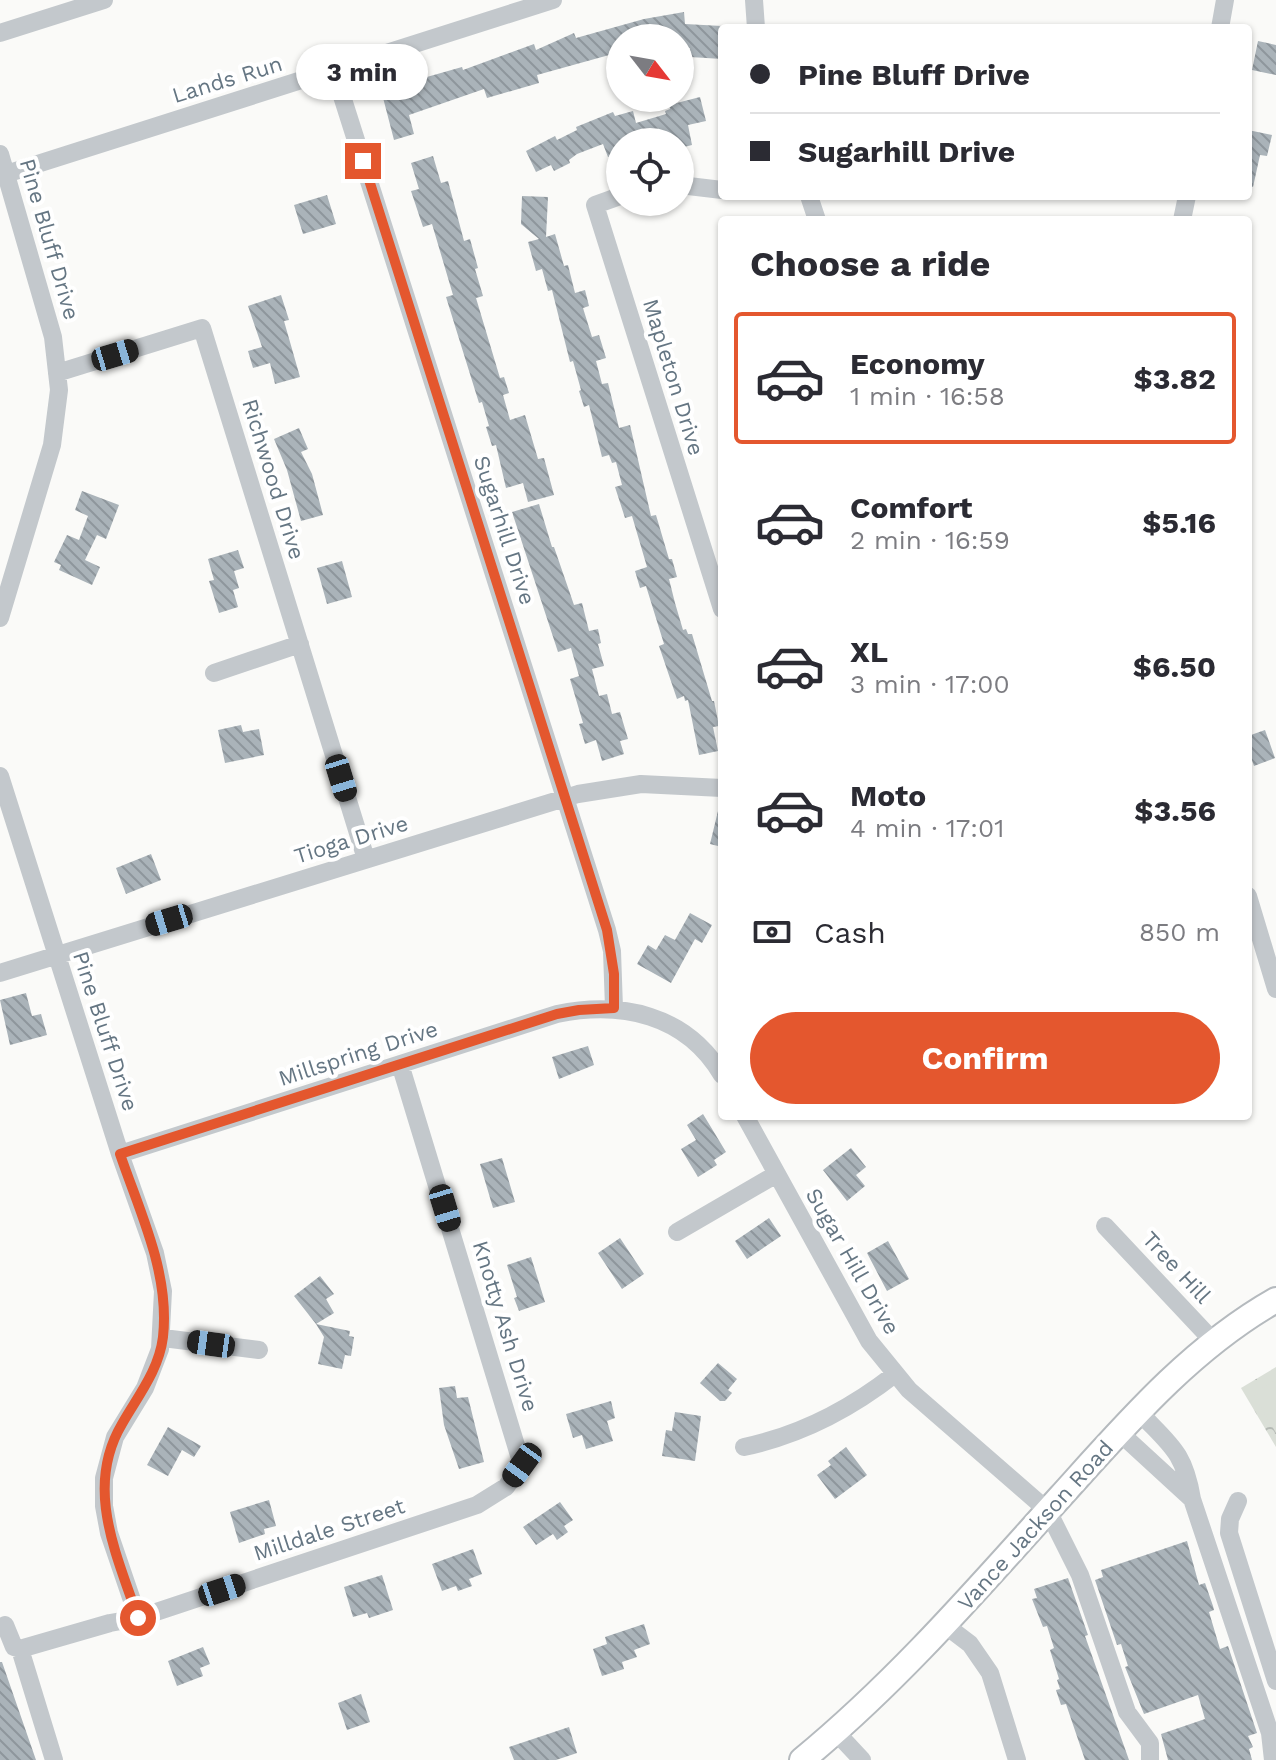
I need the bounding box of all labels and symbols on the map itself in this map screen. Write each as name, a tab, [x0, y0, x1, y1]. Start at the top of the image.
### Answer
north arrow	[606, 24, 694, 112]
callout: 3 min	[297, 45, 429, 101]
street label: Lands Run	[169, 51, 285, 108]
route end	[345, 143, 381, 179]
street label: Pine Bluff Drive	[15, 156, 84, 323]
street label: Mapleton Drive	[638, 296, 709, 458]
car	[89, 337, 141, 373]
street label: Richwood Drive	[237, 396, 310, 562]
street label: Sugarhill Drive	[469, 453, 540, 608]
car	[323, 752, 359, 804]
street label: Tioga Drive	[291, 810, 411, 869]
car	[143, 902, 195, 938]
street label: Pine Bluff Drive	[68, 948, 143, 1114]
street label: Millspring Drive	[275, 1016, 441, 1091]
car	[427, 1182, 463, 1234]
street label: Sugar Hill Drive	[801, 1184, 905, 1339]
street label: Tree Hill	[1137, 1226, 1216, 1309]
street label: Knotty Ash Drive	[468, 1238, 543, 1415]
car	[186, 1329, 236, 1359]
street label: Vance Jackson Road	[953, 1435, 1118, 1615]
car	[498, 1439, 546, 1491]
street label: Milldale Street	[250, 1493, 408, 1566]
car	[195, 1571, 249, 1609]
route start	[120, 1600, 156, 1636]

